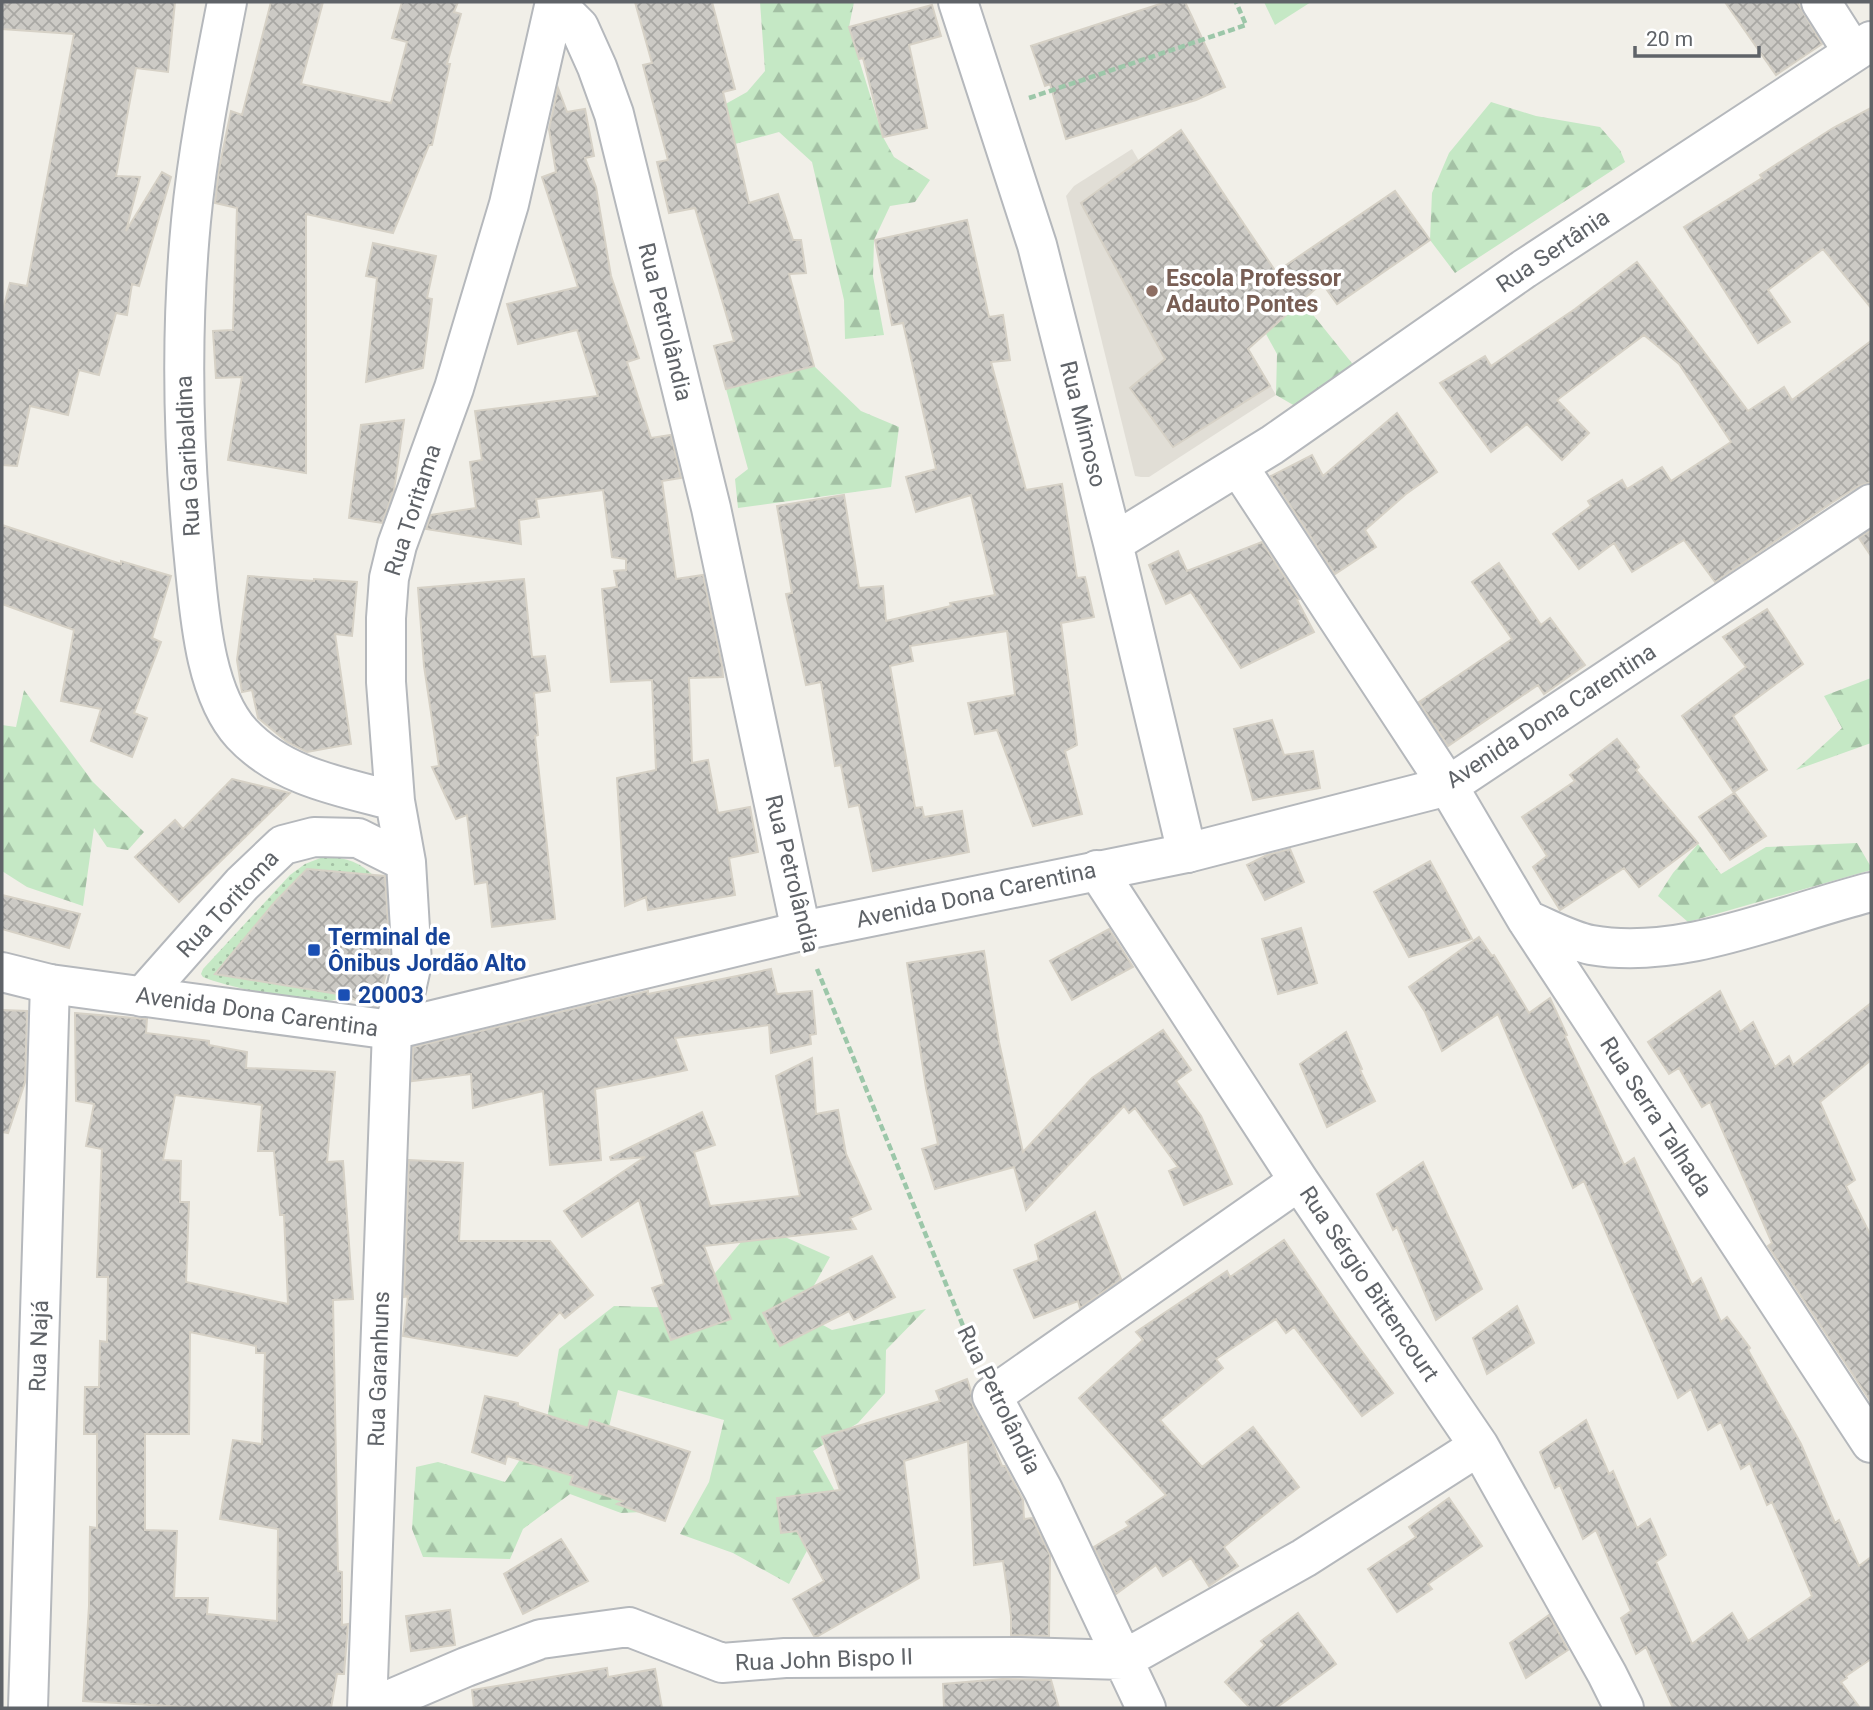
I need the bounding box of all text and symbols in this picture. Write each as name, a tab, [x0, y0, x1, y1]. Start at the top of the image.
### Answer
scale bar	[1635, 14, 1759, 58]
text: 20 m	[1646, 27, 1693, 51]
street label: Rua Sertânia	[1492, 203, 1614, 299]
street label: Rua Petrolândia	[632, 240, 698, 404]
place label: Escola Professor Adauto Pontes	[1166, 265, 1342, 318]
marker: Escola Professor Adauto Pontes	[1144, 283, 1160, 299]
street label: Rua Mimoso	[1054, 358, 1112, 490]
street label: Rua Garibaldina	[170, 375, 206, 537]
street label: Rua Toritama	[379, 441, 447, 579]
street label: Avenida Dona Carentina	[1441, 638, 1661, 794]
street label: Rua Petrolândia	[759, 792, 825, 956]
street label: Rua Toritoma	[171, 845, 285, 963]
street label: Avenida Dona Carentina	[854, 856, 1098, 934]
place label: Terminal de Ônibus Jordão Alto	[328, 924, 526, 977]
marker: Terminal de Ônibus Jordão Alto	[306, 942, 322, 958]
street label: Avenida Dona Carentina	[134, 982, 380, 1042]
place label: 20003	[358, 982, 424, 1009]
marker: 20003	[336, 987, 352, 1003]
street label: Rua Serra Talhada	[1594, 1032, 1718, 1202]
street label: Rua Sérgio Bittencourt	[1294, 1181, 1444, 1387]
street label: Rua Garanhuns	[363, 1291, 395, 1447]
street label: Rua Najá	[24, 1300, 54, 1392]
street label: Rua Petrolândia	[951, 1321, 1047, 1479]
street label: Rua John Bispo II	[735, 1643, 913, 1677]

